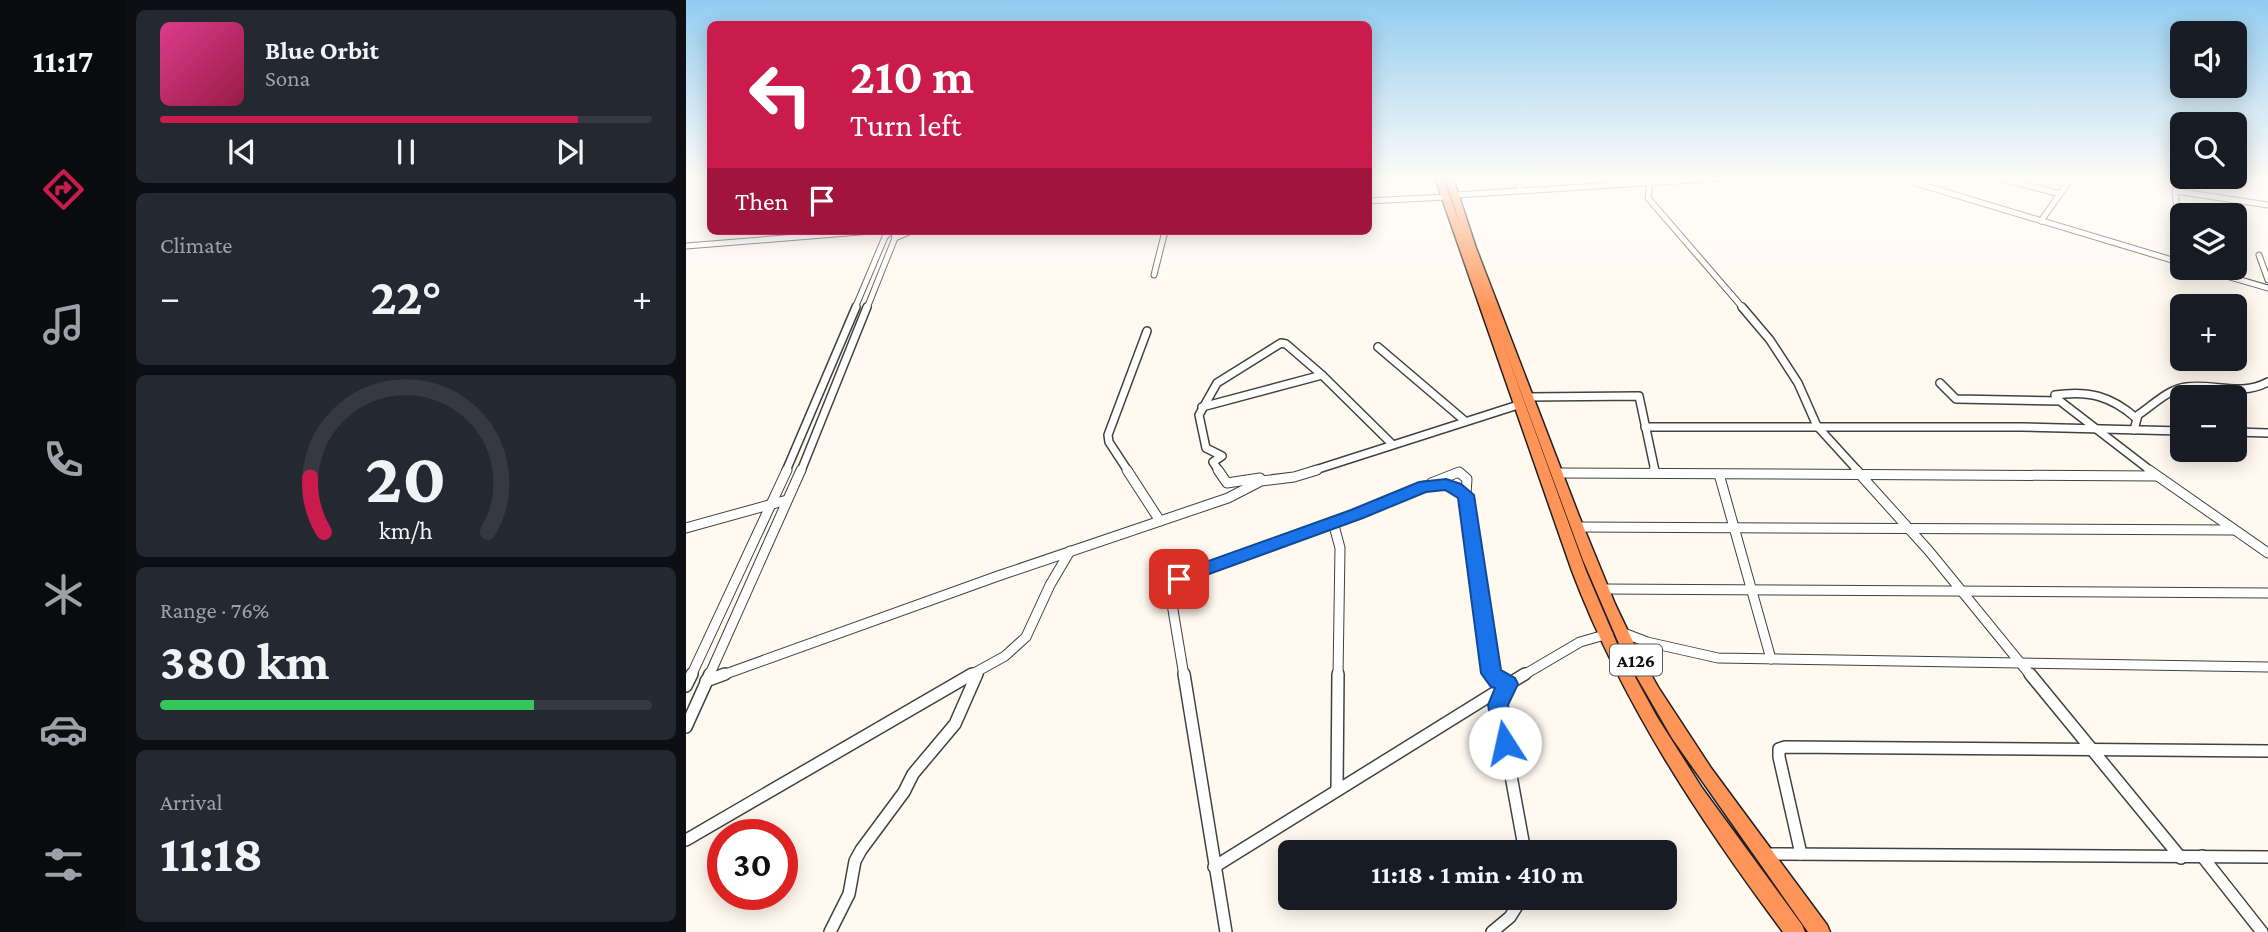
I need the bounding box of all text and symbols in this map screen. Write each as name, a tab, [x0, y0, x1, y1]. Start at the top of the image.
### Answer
map controls	[2170, 21, 2247, 462]
button: sound	[2170, 21, 2247, 98]
text: Blue Orbit	[265, 36, 379, 65]
text: 11:17	[33, 43, 93, 79]
icon: left	[735, 49, 826, 140]
text: 210 m	[850, 49, 974, 104]
text: Sona	[265, 65, 310, 91]
text: Turn left	[850, 107, 961, 143]
button: search	[2170, 112, 2247, 189]
icon: previous	[223, 133, 261, 171]
icon: pause	[387, 133, 425, 171]
icon: next	[551, 133, 589, 171]
icon: directions	[39, 165, 88, 214]
icon: arrive	[803, 182, 841, 220]
text: Then	[735, 187, 789, 216]
button: layers	[2170, 203, 2247, 280]
text: Climate	[160, 232, 232, 258]
text: 22°	[370, 267, 442, 325]
text: −	[160, 276, 180, 318]
text: +	[632, 276, 652, 318]
button: +	[2170, 294, 2247, 371]
icon: music	[39, 300, 88, 349]
button: −	[2170, 385, 2247, 462]
icon: phone	[39, 435, 88, 484]
text: 20	[365, 437, 447, 518]
text: km/h	[379, 517, 433, 544]
pin	[1149, 549, 1209, 609]
icon: arrive	[1160, 560, 1198, 598]
icon: climate	[39, 570, 88, 619]
text: Range · 76%	[160, 597, 269, 623]
text: 380 km	[160, 632, 330, 690]
road number: A126	[1610, 645, 1662, 676]
icon: car	[39, 705, 88, 754]
position arrow	[1468, 706, 1542, 780]
text: Arrival	[160, 789, 223, 815]
speed limit sign: 30	[707, 819, 798, 910]
text: 11:18	[160, 824, 263, 882]
icon: filters	[39, 840, 88, 889]
text: 11:18 · 1 min · 410 m	[1371, 860, 1584, 889]

